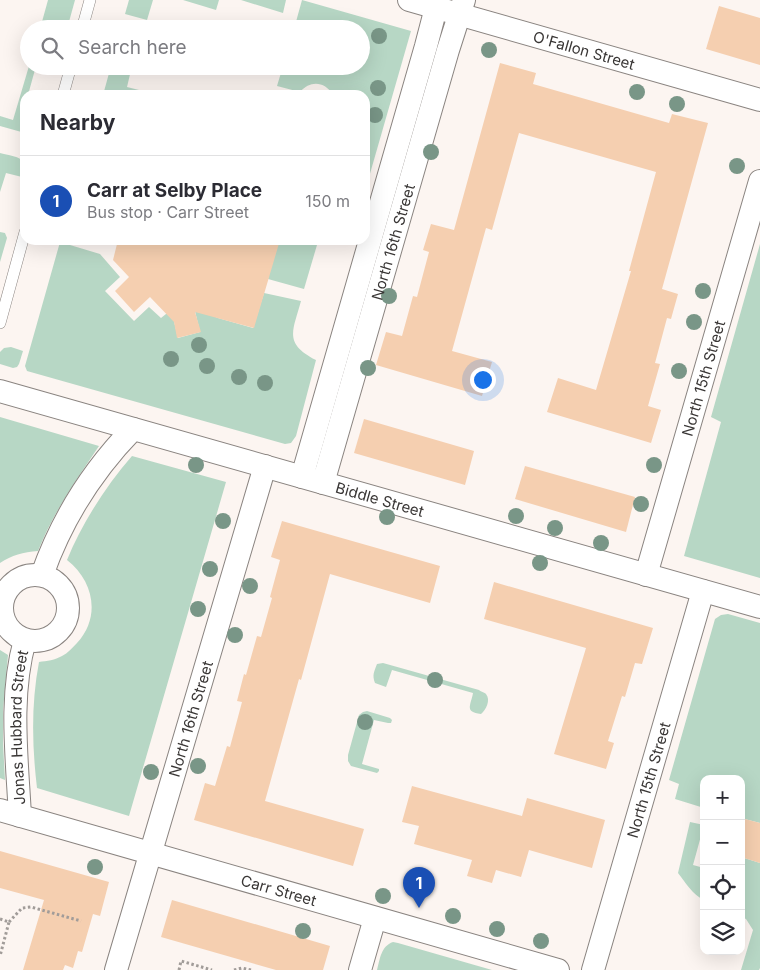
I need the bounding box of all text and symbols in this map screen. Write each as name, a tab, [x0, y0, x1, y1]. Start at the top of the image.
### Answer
search box	[20, 20, 370, 75]
street label: O'Fallon Street	[531, 26, 637, 73]
icon: search	[38, 34, 66, 62]
text: Search here	[78, 36, 187, 59]
text: Nearby	[40, 110, 115, 135]
text: Carr at Selby Place	[87, 179, 262, 202]
street label: North 16th Street	[367, 181, 418, 302]
text: 1	[53, 191, 59, 211]
text: 150 m	[305, 191, 350, 211]
text: Bus stop · Carr Street	[87, 202, 249, 222]
street label: North 15th Street	[677, 318, 729, 438]
your location	[470, 367, 496, 393]
street label: Biddle Street	[334, 477, 426, 521]
street label: Jonas Hubbard Street	[6, 648, 32, 805]
street label: North 16th Street	[164, 658, 216, 779]
street label: North 15th Street	[622, 720, 674, 840]
map controls	[700, 775, 745, 955]
button: +	[700, 775, 745, 820]
button: −	[700, 820, 745, 865]
button: locate	[700, 865, 745, 910]
pin: 1	[403, 867, 435, 908]
street label: Carr Street	[239, 870, 319, 910]
button: layers	[700, 910, 745, 955]

